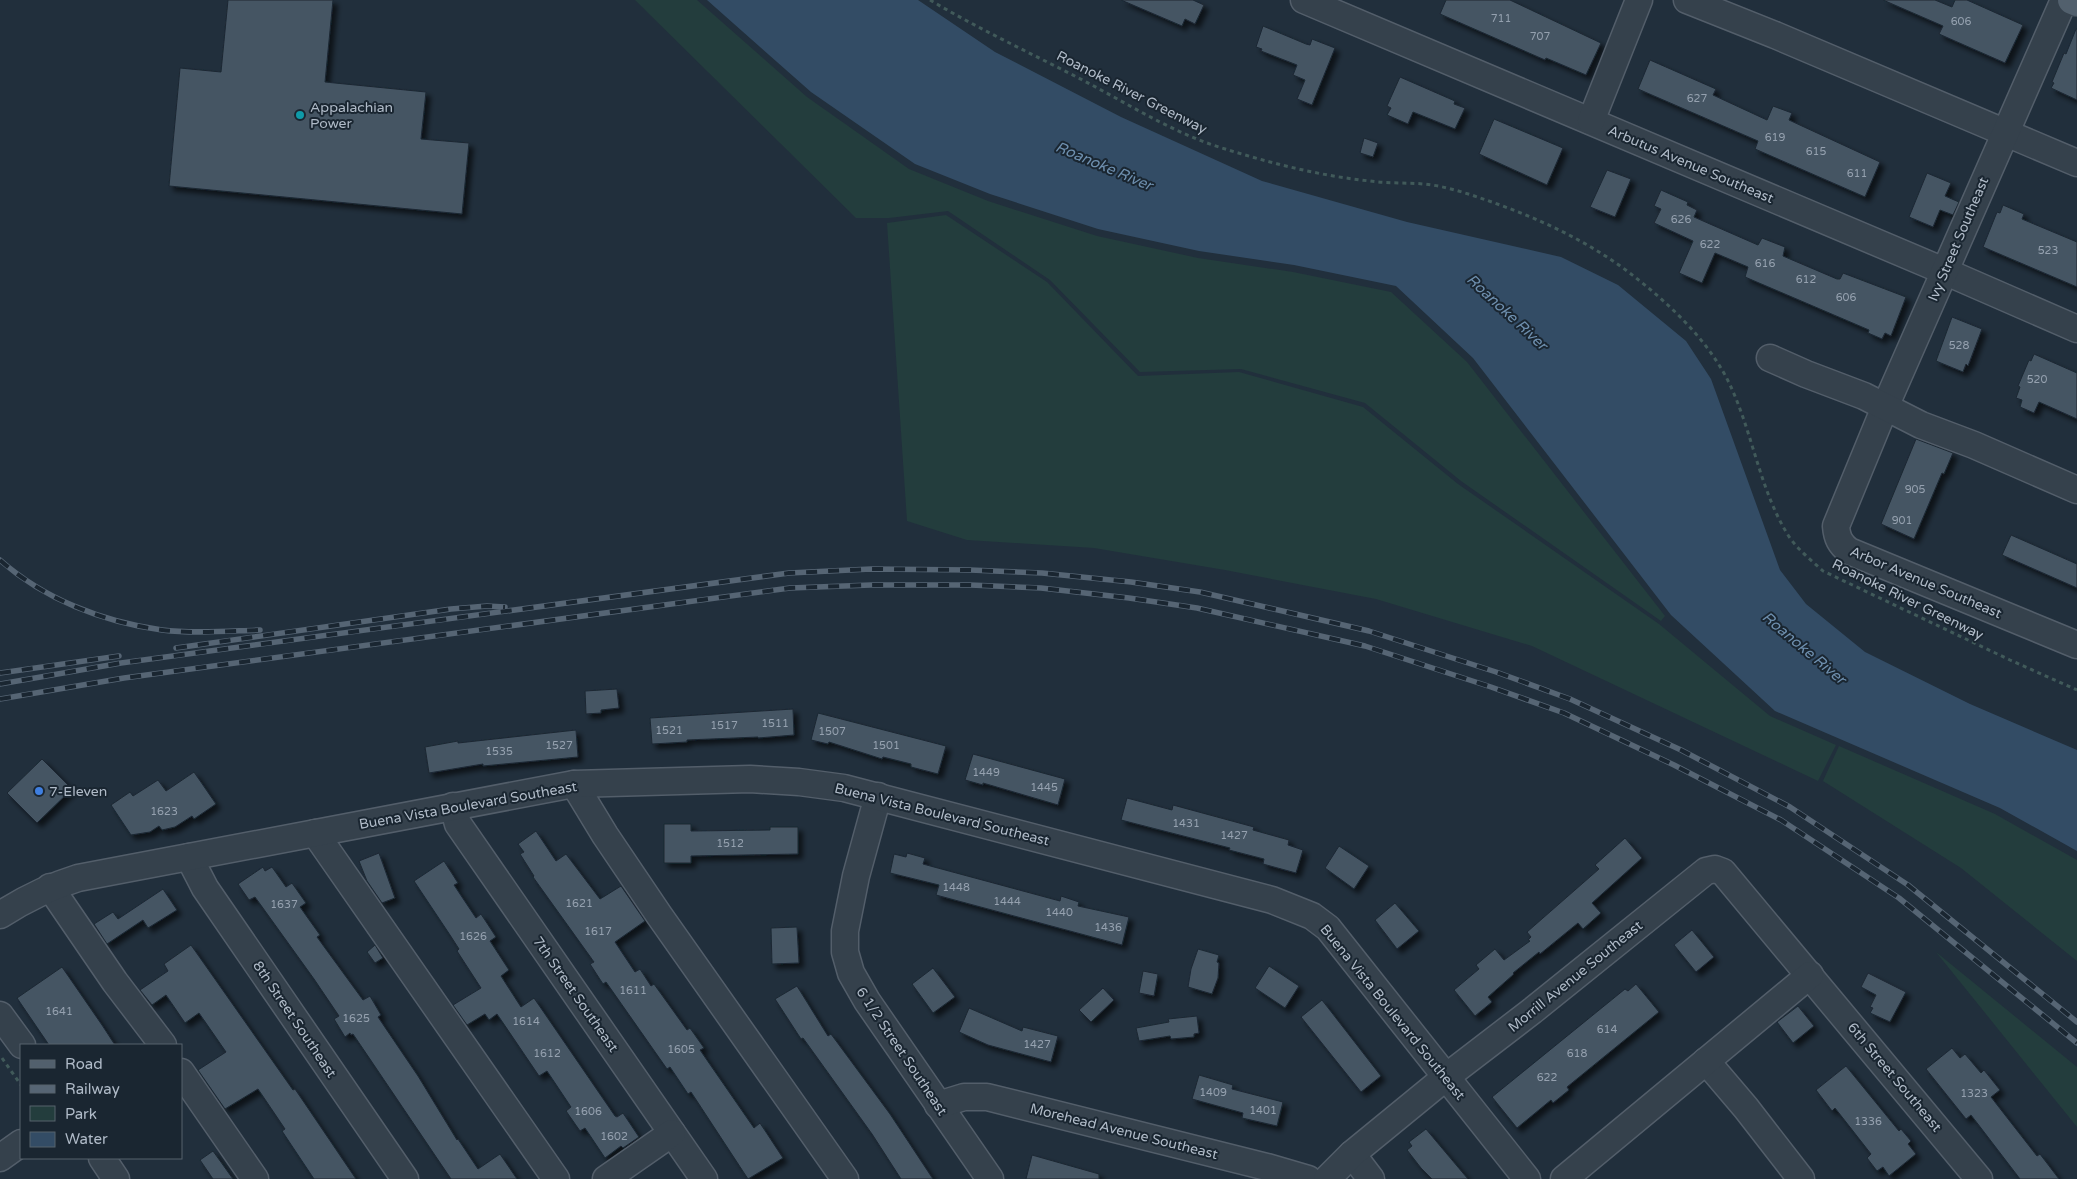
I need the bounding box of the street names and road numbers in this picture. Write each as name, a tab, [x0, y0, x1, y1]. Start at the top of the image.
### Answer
street label: Roanoke River Greenway	[1054, 47, 1210, 138]
street label: Arbutus Avenue Southeast	[1605, 122, 1777, 207]
street label: Ivy Street Southeast	[1925, 174, 1993, 304]
street label: Arbor Avenue Southeast	[1847, 543, 2005, 622]
street label: Roanoke River Greenway	[1829, 555, 1987, 644]
street label: Buena Vista Boulevard Southeast	[358, 778, 579, 833]
street label: Buena Vista Boulevard Southeast	[833, 780, 1052, 850]
street label: Morrill Avenue Southeast	[1505, 917, 1646, 1036]
street label: Buena Vista Boulevard Southeast	[1317, 921, 1469, 1104]
street label: 7th Street Southeast	[529, 933, 622, 1056]
street label: 8th Street Southeast	[249, 958, 340, 1081]
street label: 6 1/2 Street Southeast	[852, 984, 951, 1119]
street label: 6th Street Southeast	[1844, 1019, 1946, 1136]
street label: Morehead Avenue Southeast	[1028, 1100, 1220, 1163]

